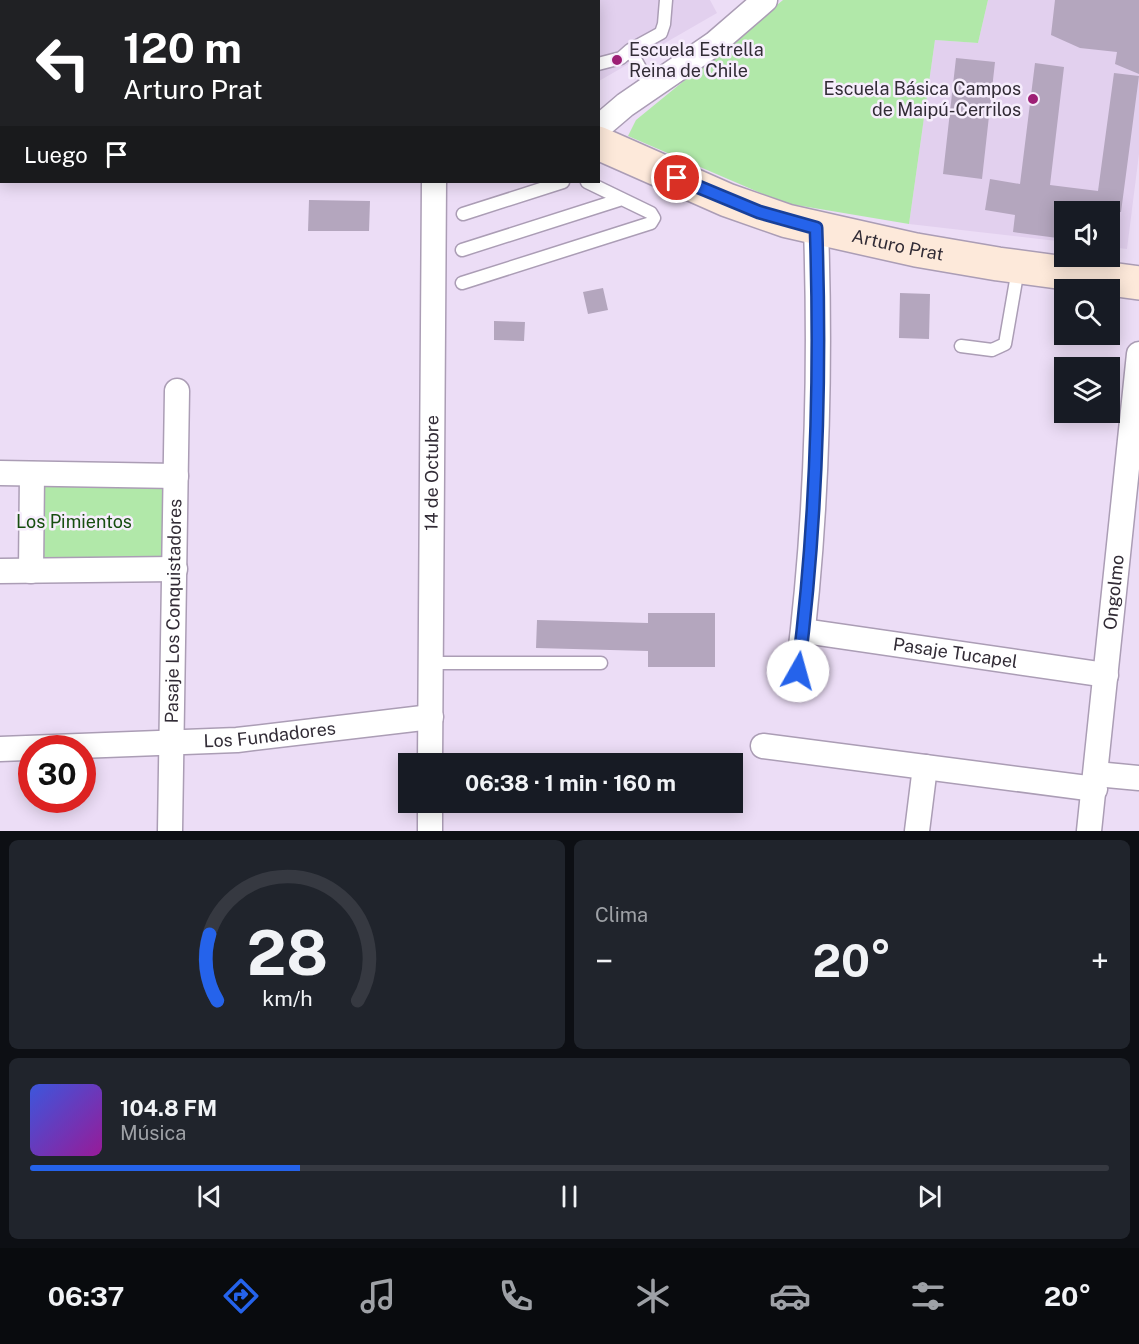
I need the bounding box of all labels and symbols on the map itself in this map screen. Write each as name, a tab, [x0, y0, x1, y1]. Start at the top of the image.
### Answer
place label: Escuela Estrella Reina de Chile	[629, 39, 764, 81]
marker: Escuela Estrella Reina de Chile	[610, 53, 624, 67]
place label: Escuela Básica Campos de Maipú-Cerrilos	[824, 78, 1021, 120]
marker: Escuela Básica Campos de Maipú-Cerrilos	[1026, 92, 1040, 106]
pin	[651, 152, 702, 203]
street label: Arturo Prat	[850, 225, 945, 265]
street label: 14 de Octubre	[421, 415, 442, 531]
street label: Pasaje Los Conquistadores	[161, 498, 185, 724]
park label: Los Pimientos	[16, 511, 132, 532]
street label: Ongolmo	[1099, 554, 1128, 631]
street label: Pasaje Tucapel	[892, 633, 1019, 672]
position arrow	[766, 639, 830, 703]
street label: Los Fundadores	[203, 717, 337, 751]
speed limit sign: 30	[18, 735, 96, 813]

